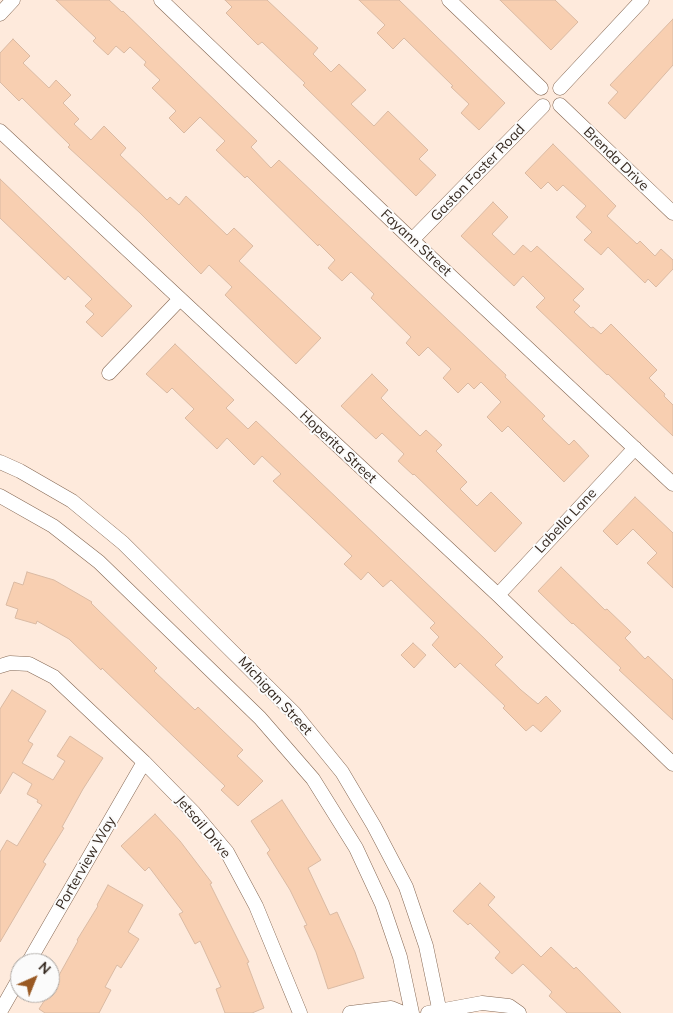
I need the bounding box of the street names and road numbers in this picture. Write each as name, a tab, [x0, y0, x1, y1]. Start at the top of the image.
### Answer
street label: Gaston Foster Road	[427, 121, 529, 225]
street label: Brenda Drive	[580, 124, 652, 194]
street label: Fayann Street	[377, 206, 455, 280]
street label: Hoperita Street	[296, 407, 380, 487]
street label: Labella Lane	[532, 485, 600, 557]
street label: Michigan Street	[234, 653, 316, 739]
street label: Jetsail Drive	[172, 792, 234, 862]
street label: Porterview Way	[53, 813, 119, 913]

